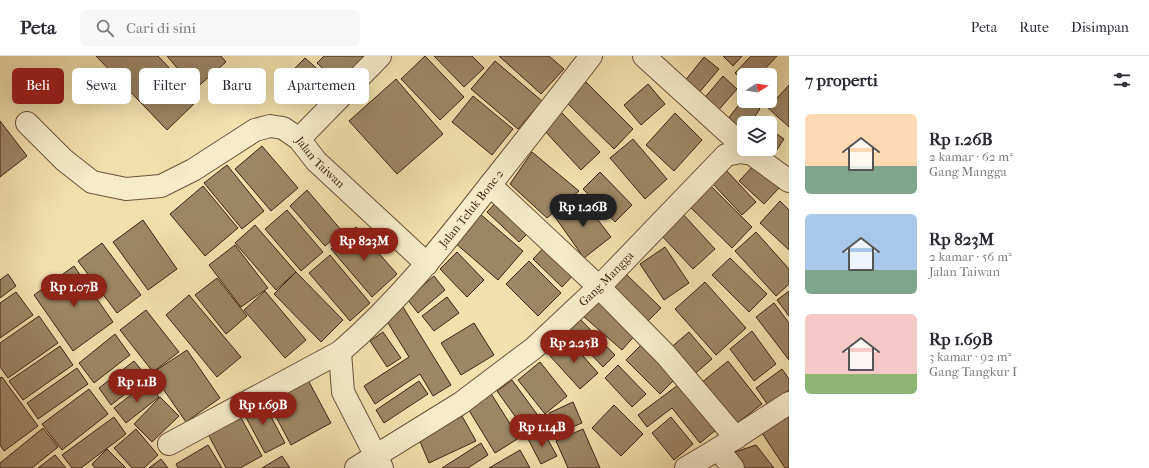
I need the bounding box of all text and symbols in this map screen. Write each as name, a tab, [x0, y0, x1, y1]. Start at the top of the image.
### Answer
search box	[80, 10, 360, 46]
text: Peta	[20, 17, 56, 39]
icon: search	[94, 17, 116, 39]
text: Cari di sini	[126, 19, 196, 37]
text: Peta	[971, 19, 997, 36]
text: Rute	[1019, 19, 1049, 36]
text: Disimpan	[1071, 19, 1129, 36]
chip: Beli	[12, 68, 64, 104]
chip: Sewa	[72, 68, 131, 104]
chip: Filter	[139, 68, 200, 104]
chip: Baru	[208, 68, 266, 104]
chip: Apartemen	[274, 68, 369, 104]
north arrow	[737, 68, 777, 108]
map controls	[737, 68, 777, 156]
icon: filters	[1111, 69, 1133, 91]
text: 7 properti	[805, 70, 878, 90]
button: layers	[737, 116, 777, 156]
text: Rp 1.26B	[929, 129, 993, 149]
icon: home	[837, 130, 885, 178]
street label: Jalan Taiwan	[292, 133, 348, 191]
text: 2 kamar · 62 m²	[929, 149, 1013, 164]
text: Gang Mangga	[929, 164, 1007, 179]
street label: Jalan Teluk Bone 2	[435, 167, 506, 251]
pin: Rp 1.26B	[542, 194, 624, 228]
text: Rp 1.26B	[559, 199, 607, 214]
pin: Rp 823M	[327, 228, 401, 262]
text: Rp 823M	[929, 229, 994, 249]
icon: home	[837, 230, 885, 278]
text: Rp 823M	[339, 233, 389, 248]
street label: Gang Mangga	[576, 248, 637, 309]
text: 2 kamar · 56 m²	[929, 249, 1012, 264]
text: Jalan Taiwan	[929, 264, 1000, 279]
pin: Rp 1.07B	[33, 274, 115, 308]
text: Rp 1.07B	[50, 279, 98, 294]
text: Rp 1.69B	[929, 329, 993, 349]
pin: Rp 2.25B	[533, 330, 615, 364]
icon: home	[837, 330, 885, 378]
text: Rp 2.25B	[549, 335, 599, 350]
text: 3 kamar · 92 m²	[929, 349, 1011, 364]
text: Gang Tangkur I	[929, 364, 1017, 379]
pin: Rp 1.1B	[100, 369, 174, 403]
text: Rp 1.1B	[117, 374, 157, 389]
pin: Rp 1.69B	[222, 392, 304, 426]
text: Rp 1.69B	[239, 397, 287, 412]
pin: Rp 1.14B	[501, 414, 583, 448]
text: Rp 1.14B	[518, 419, 566, 434]

